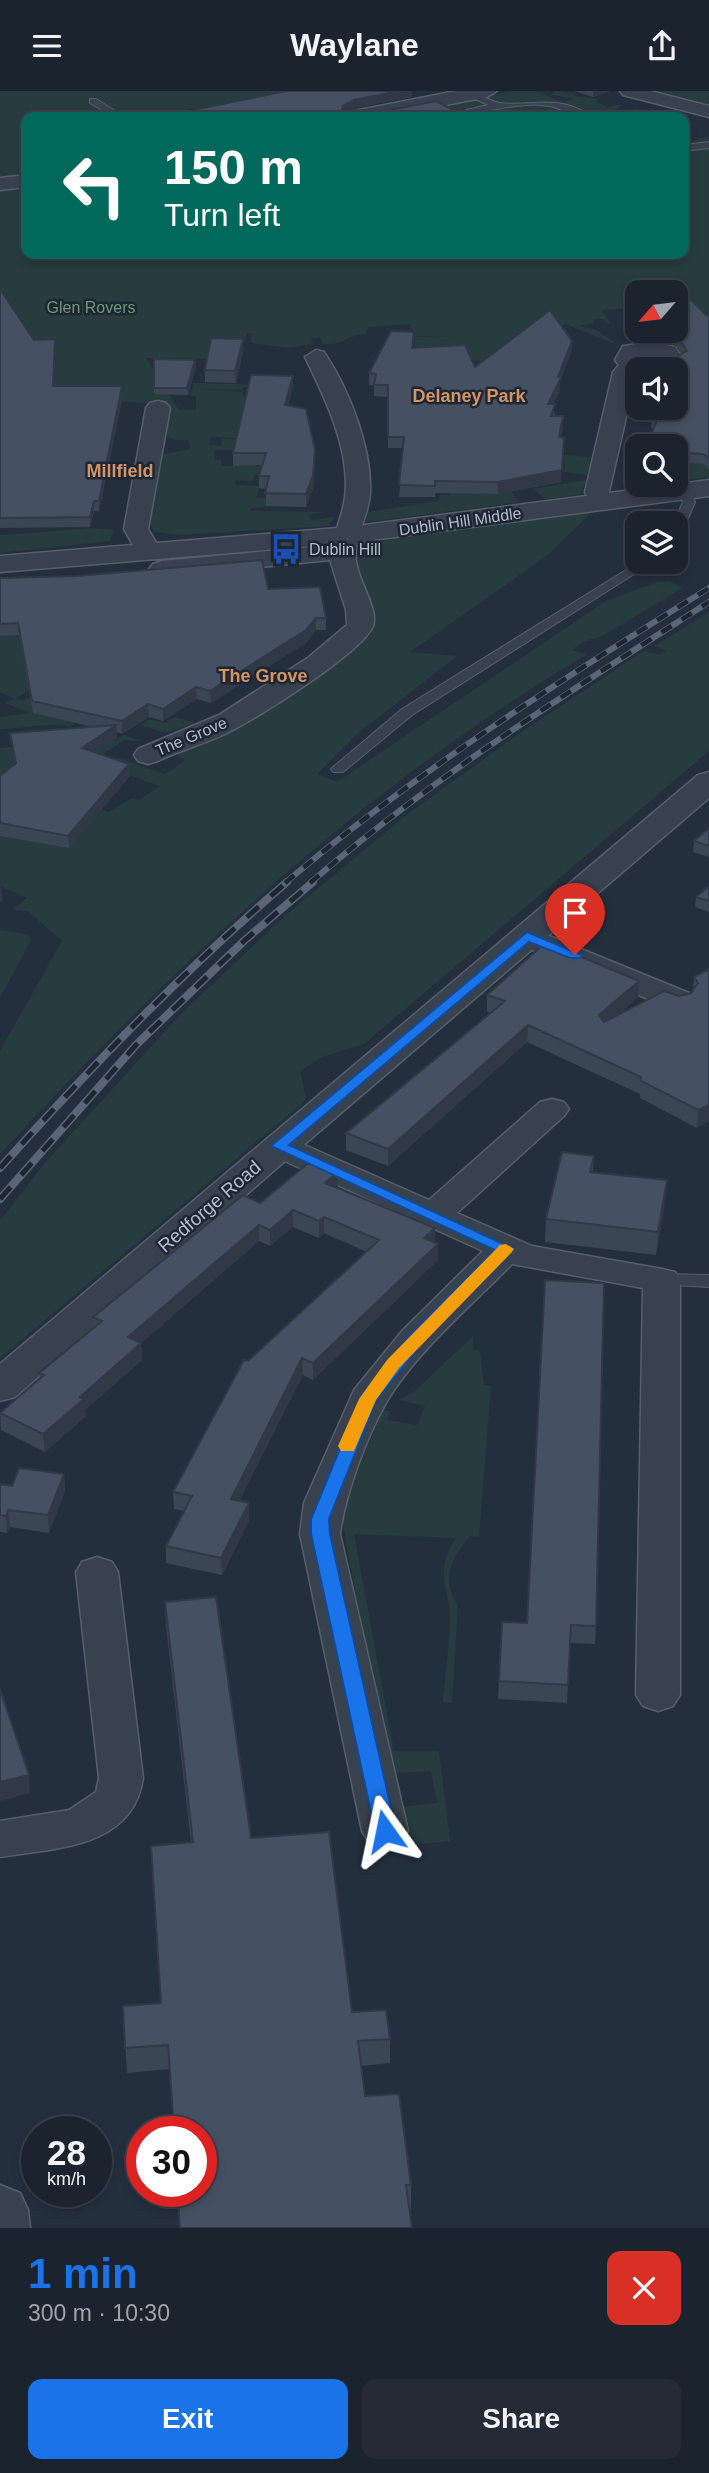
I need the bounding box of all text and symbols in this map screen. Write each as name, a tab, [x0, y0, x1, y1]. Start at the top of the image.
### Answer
icon: menu	[28, 27, 66, 65]
text: Waylane	[290, 27, 419, 63]
icon: share	[643, 27, 681, 65]
icon: left	[49, 140, 140, 231]
text: 150 m	[164, 140, 303, 194]
text: Turn left	[164, 197, 280, 233]
north arrow	[625, 280, 688, 343]
map controls	[625, 280, 688, 574]
park label: Glen Rovers	[47, 299, 135, 316]
button: sound	[625, 357, 688, 420]
district label: Delaney Park	[412, 386, 527, 406]
button: search	[625, 434, 688, 497]
district label: Millfield	[87, 461, 154, 481]
street label: Dublin Hill Middle	[398, 504, 523, 539]
button: layers	[625, 511, 688, 574]
bus stop icon: Dublin Hill	[269, 532, 303, 566]
place label: Dublin Hill	[309, 541, 381, 558]
district label: The Grove	[218, 666, 308, 686]
street label: The Grove	[153, 714, 229, 759]
pin	[545, 883, 605, 955]
icon: arrive	[556, 894, 594, 932]
street label: Redforge Road	[154, 1156, 265, 1257]
position arrow	[348, 1794, 422, 1868]
speed limit sign: 30	[126, 2116, 217, 2207]
text: 28	[47, 2133, 86, 2172]
text: km/h	[47, 2169, 86, 2189]
text: 1 min	[28, 2250, 138, 2297]
button: close	[607, 2251, 681, 2325]
text: 300 m · 10:30	[28, 2300, 170, 2326]
button: Exit	[28, 2379, 348, 2459]
button: Share	[362, 2379, 681, 2459]

